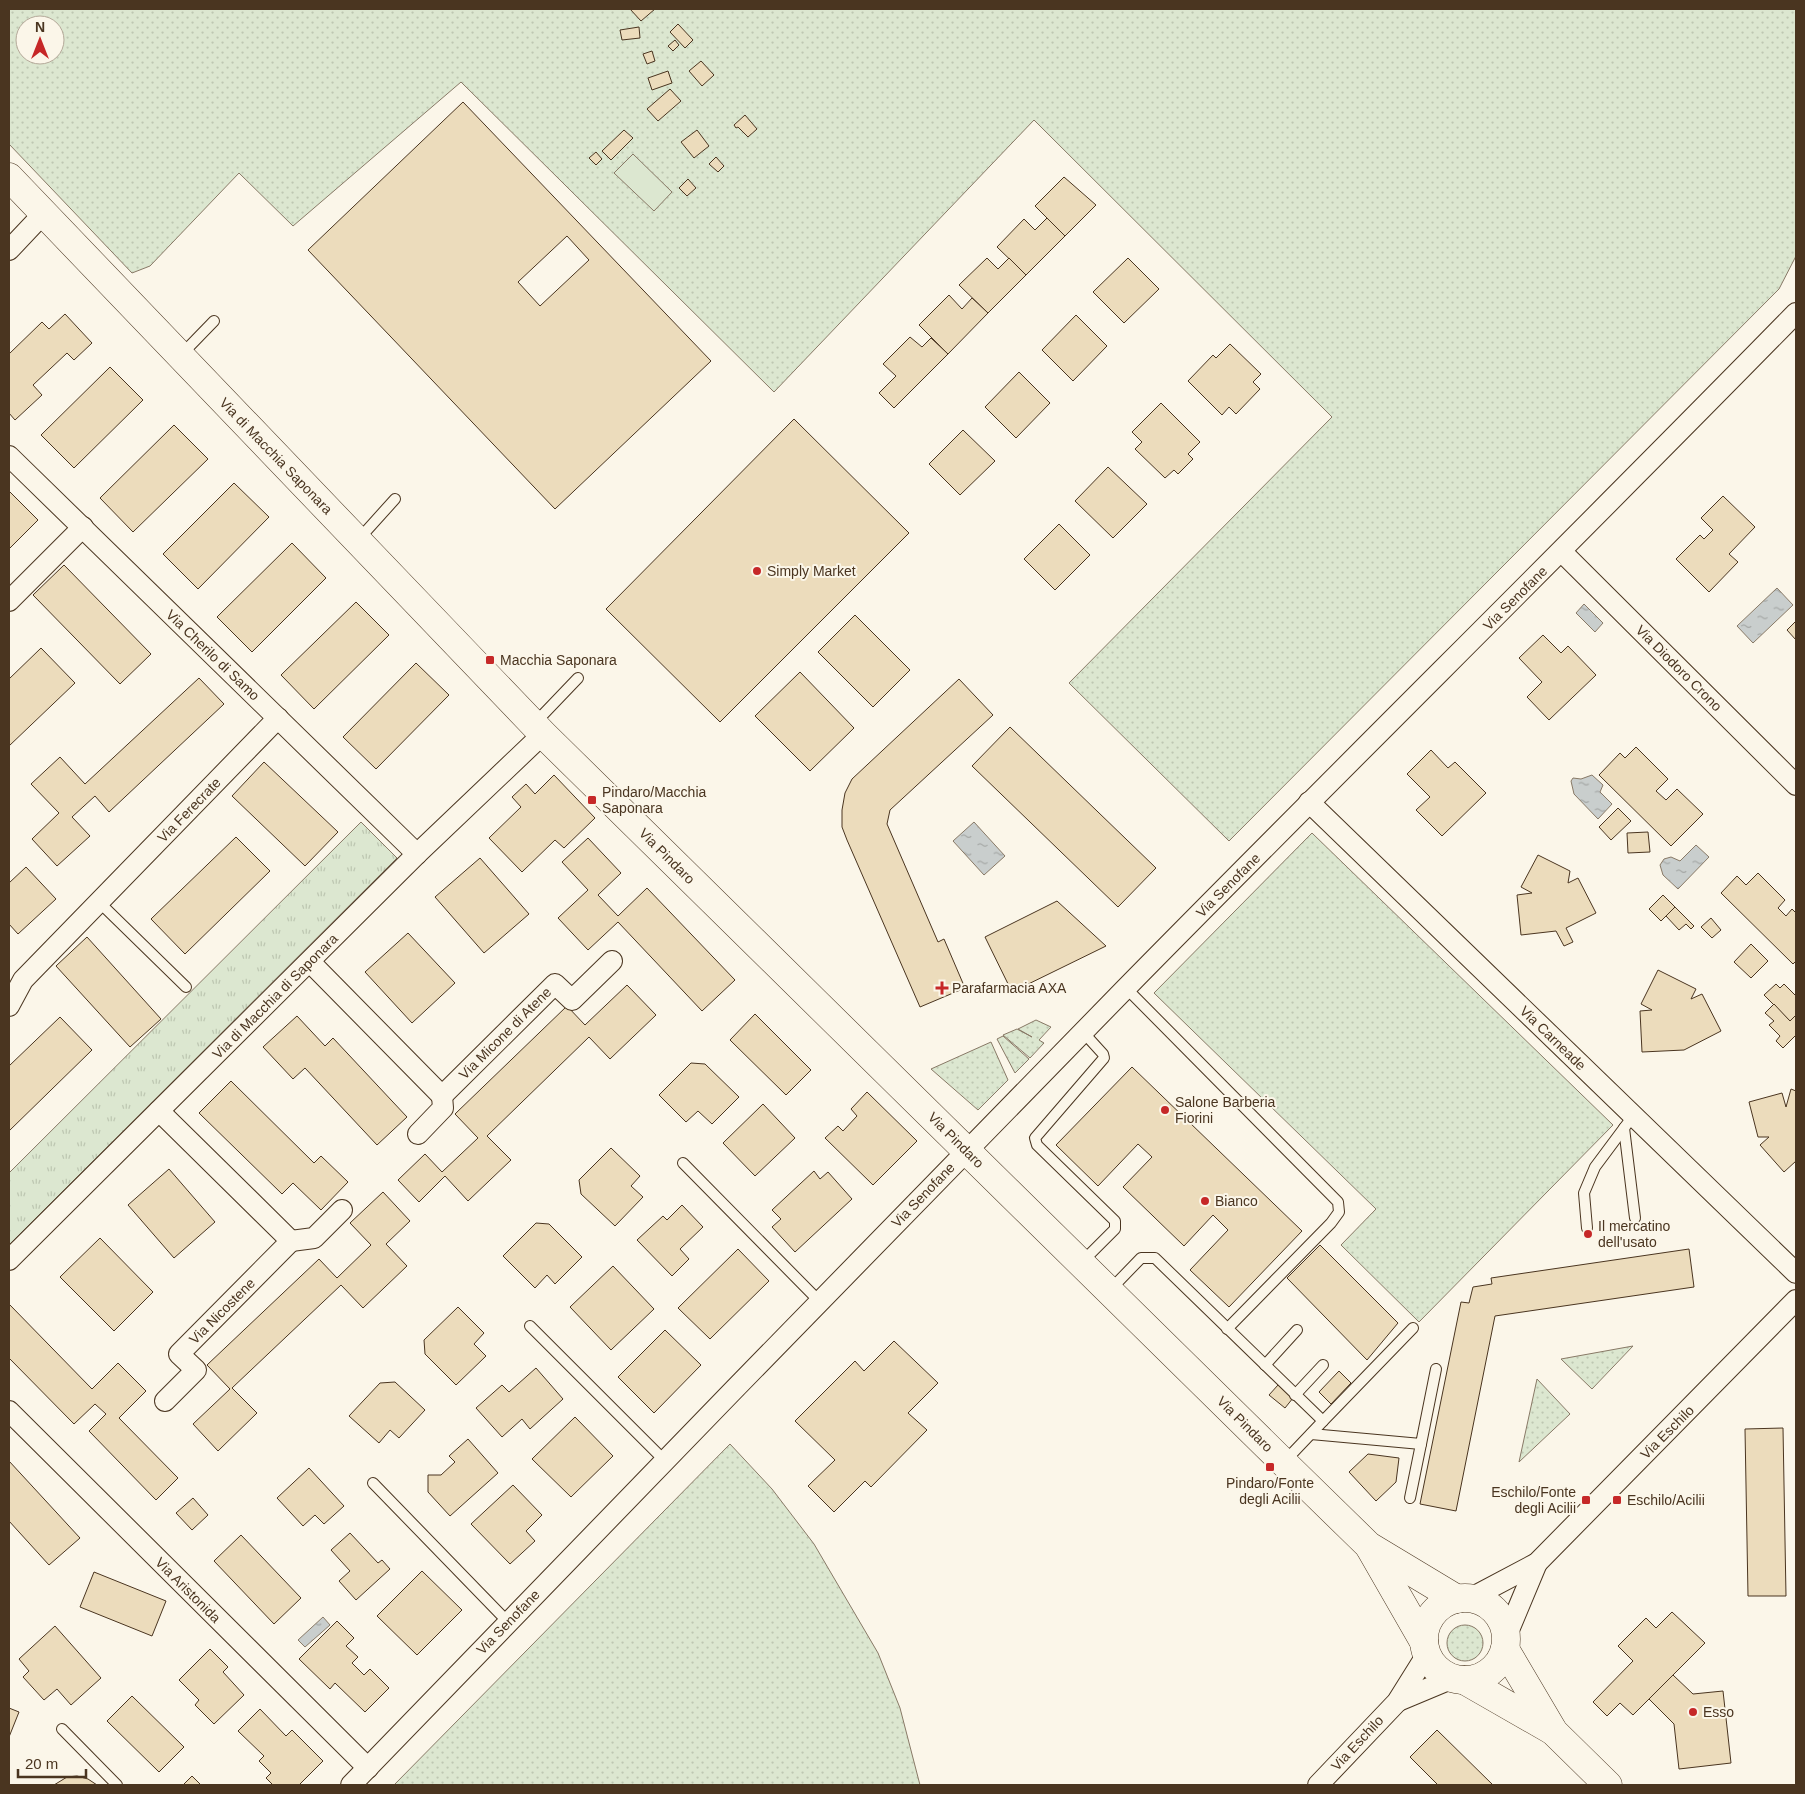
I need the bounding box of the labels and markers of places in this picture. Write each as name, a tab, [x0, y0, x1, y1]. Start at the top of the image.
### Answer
place label: Simply Market	[767, 563, 856, 579]
marker: Simply Market	[751, 565, 763, 577]
place label: Macchia Saponara	[500, 652, 617, 668]
marker: Macchia Saponara	[484, 654, 496, 666]
place label: Pindaro/Macchia Saponara	[602, 784, 706, 816]
marker: Pindaro/Macchia Saponara	[586, 794, 598, 806]
place label: Parafarmacia AXA	[952, 980, 1067, 996]
marker: Parafarmacia AXA	[936, 982, 948, 994]
place label: Salone Barberia Fiorini	[1175, 1094, 1276, 1126]
marker: Salone Barberia Fiorini	[1159, 1104, 1171, 1116]
place label: Bianco	[1215, 1193, 1258, 1209]
marker: Bianco	[1199, 1195, 1211, 1207]
place label: Il mercatino dell'usato	[1598, 1218, 1671, 1250]
marker: Il mercatino dell'usato	[1582, 1228, 1594, 1240]
marker: Pindaro/Fonte degli Acilii	[1264, 1461, 1276, 1473]
place label: Pindaro/Fonte degli Acilii	[1226, 1475, 1314, 1507]
place label: Eschilo/Fonte degli Acilii	[1491, 1484, 1576, 1516]
place label: Eschilo/Acilii	[1627, 1492, 1705, 1508]
marker: Eschilo/Fonte degli Acilii	[1580, 1494, 1592, 1506]
marker: Eschilo/Acilii	[1611, 1494, 1623, 1506]
place label: Esso	[1703, 1704, 1734, 1720]
marker: Esso	[1687, 1706, 1699, 1718]

